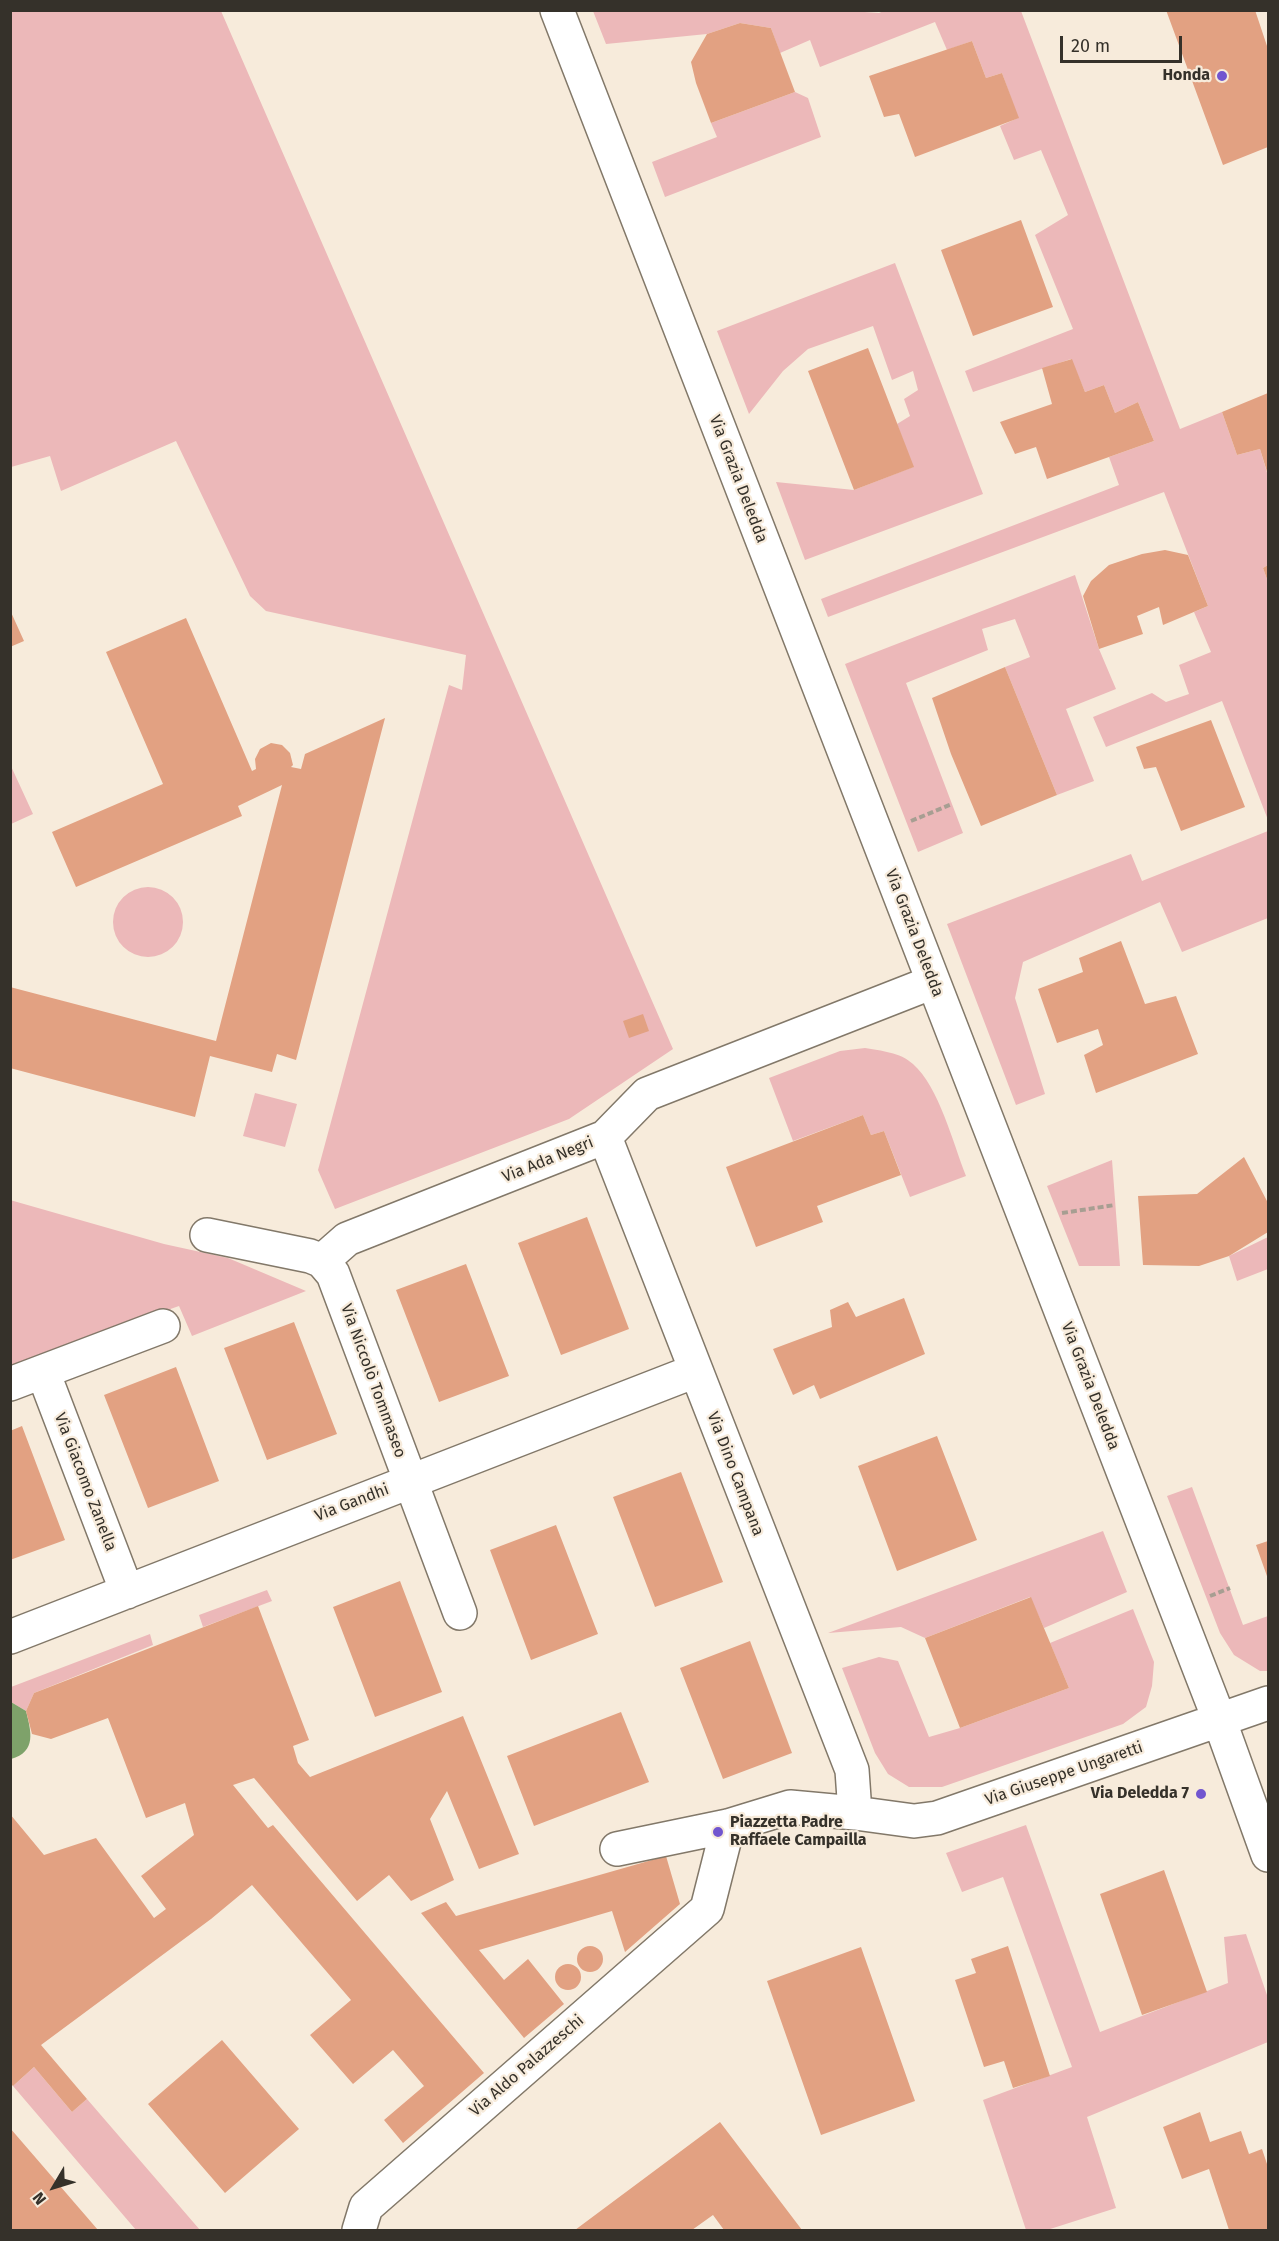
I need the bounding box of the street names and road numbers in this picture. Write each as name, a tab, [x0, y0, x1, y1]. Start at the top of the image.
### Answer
street label: Via Grazia Deledda	[705, 412, 771, 546]
street label: Via Grazia Deledda	[881, 866, 947, 1000]
street label: Via Ada Negri	[500, 1133, 596, 1187]
street label: Via Niccolò Tommaseo	[336, 1301, 410, 1461]
street label: Via Grazia Deledda	[1057, 1319, 1123, 1453]
street label: Via Dino Campana	[702, 1409, 768, 1539]
street label: Via Giacomo Zanella	[50, 1410, 120, 1554]
street label: Via Gandhi	[312, 1480, 392, 1526]
street label: Via Giuseppe Ungaretti	[983, 1738, 1145, 1810]
street label: Via Aldo Palazzeschi	[466, 2011, 588, 2121]

